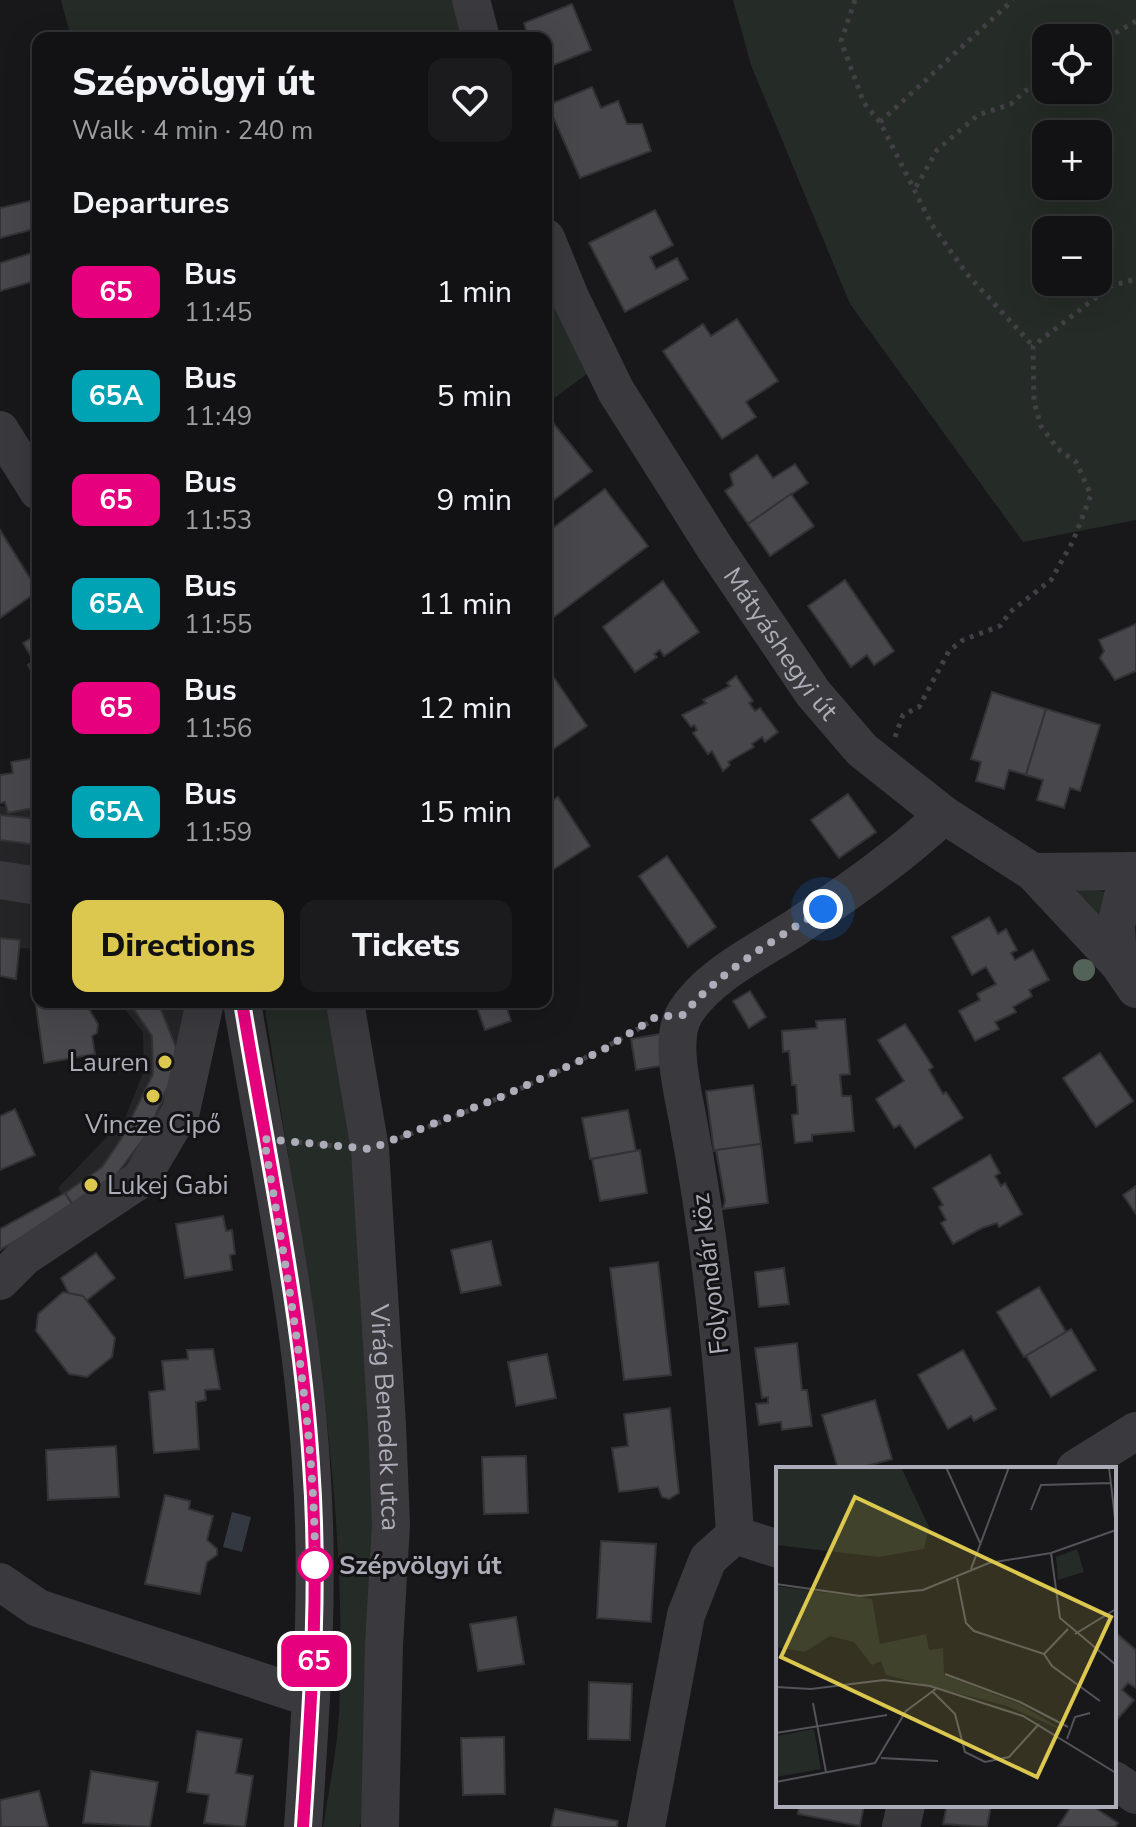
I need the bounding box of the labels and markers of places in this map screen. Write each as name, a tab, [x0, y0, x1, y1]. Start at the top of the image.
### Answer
place label: Lauren	[69, 1045, 149, 1080]
marker: Lauren	[156, 1053, 174, 1071]
marker: Vincze Cipő	[144, 1087, 162, 1105]
place label: Vincze Cipő	[84, 1107, 221, 1142]
place label: Lukej Gabi	[107, 1168, 229, 1203]
marker: Lukej Gabi	[82, 1176, 100, 1194]
marker: Szépvölgyi út	[298, 1548, 332, 1582]
place label: Szépvölgyi út	[339, 1548, 503, 1583]

